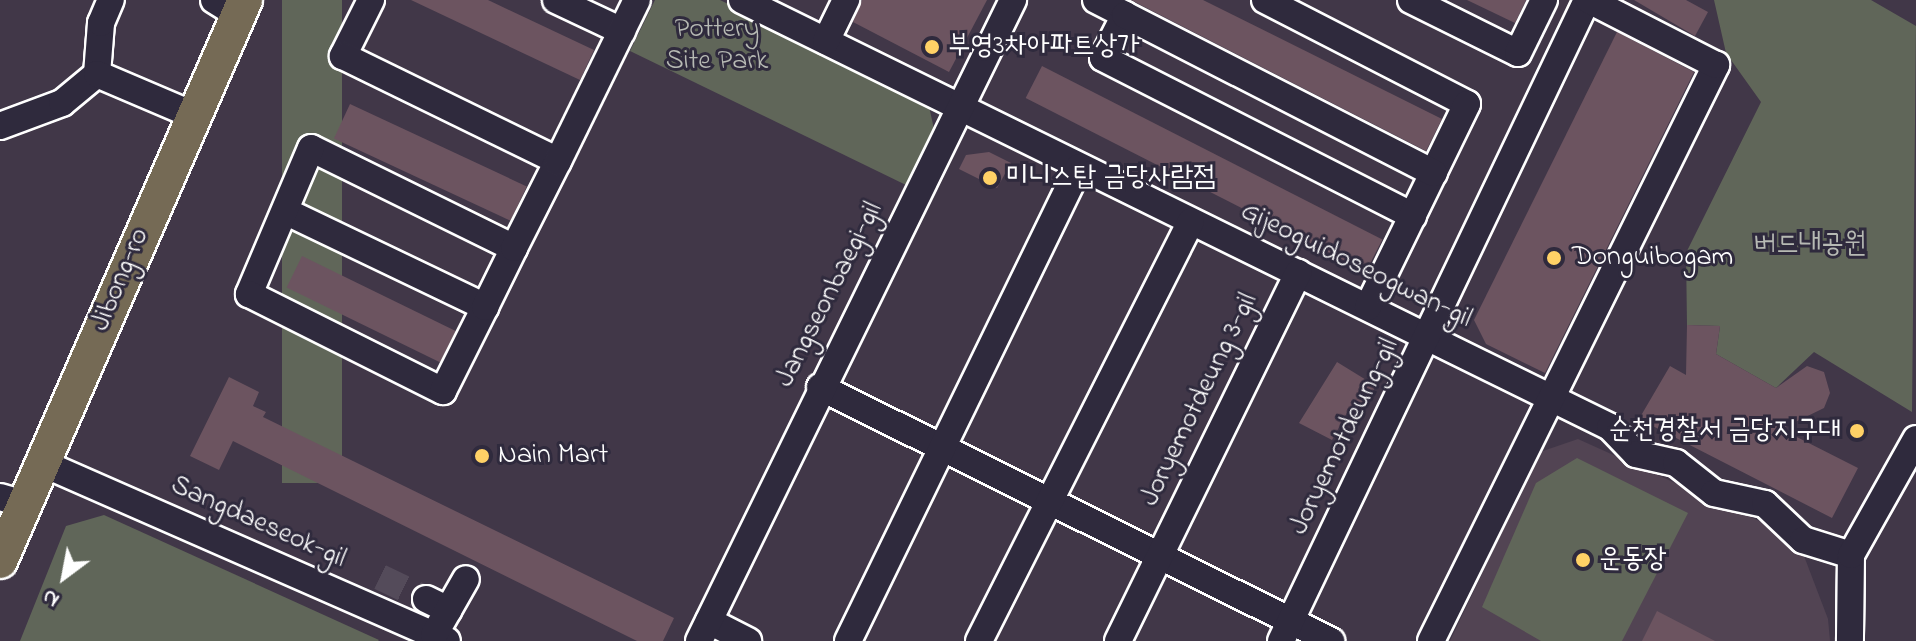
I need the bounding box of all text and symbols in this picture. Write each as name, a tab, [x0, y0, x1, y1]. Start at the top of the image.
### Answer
park label: Pottery Site Park	[666, 13, 768, 79]
place label: 부영3차아파트상가	[948, 30, 1140, 64]
marker: 부영3차아파트상가	[923, 38, 941, 56]
place label: 미니스탑 금당사람점	[1006, 161, 1216, 195]
marker: 미니스탑 금당사람점	[981, 169, 999, 187]
street label: Gijeoguidoseogwan-gil	[1235, 195, 1477, 337]
street label: Jangseonbaegi-gil	[769, 197, 891, 393]
street label: Jibong-ro	[84, 224, 158, 336]
park label: 버드내공원	[1754, 228, 1866, 262]
place label: Donguibogam	[1572, 241, 1733, 275]
marker: Donguibogam	[1543, 247, 1565, 269]
street label: Joryemotdeung 3-gil	[1134, 288, 1266, 512]
street label: Joryemotdeung-gil	[1283, 333, 1407, 541]
place label: 순천경찰서 금당지구대	[1609, 414, 1841, 448]
marker: 순천경찰서 금당지구대	[1848, 422, 1866, 440]
place label: Nain Mart	[498, 439, 608, 473]
marker: Nain Mart	[473, 447, 491, 465]
street label: Sangdaeseok-gil	[165, 469, 351, 577]
north arrow	[24, 537, 104, 617]
place label: 운동장	[1599, 543, 1667, 577]
marker: 운동장	[1574, 551, 1592, 569]
text: N	[37, 580, 66, 615]

